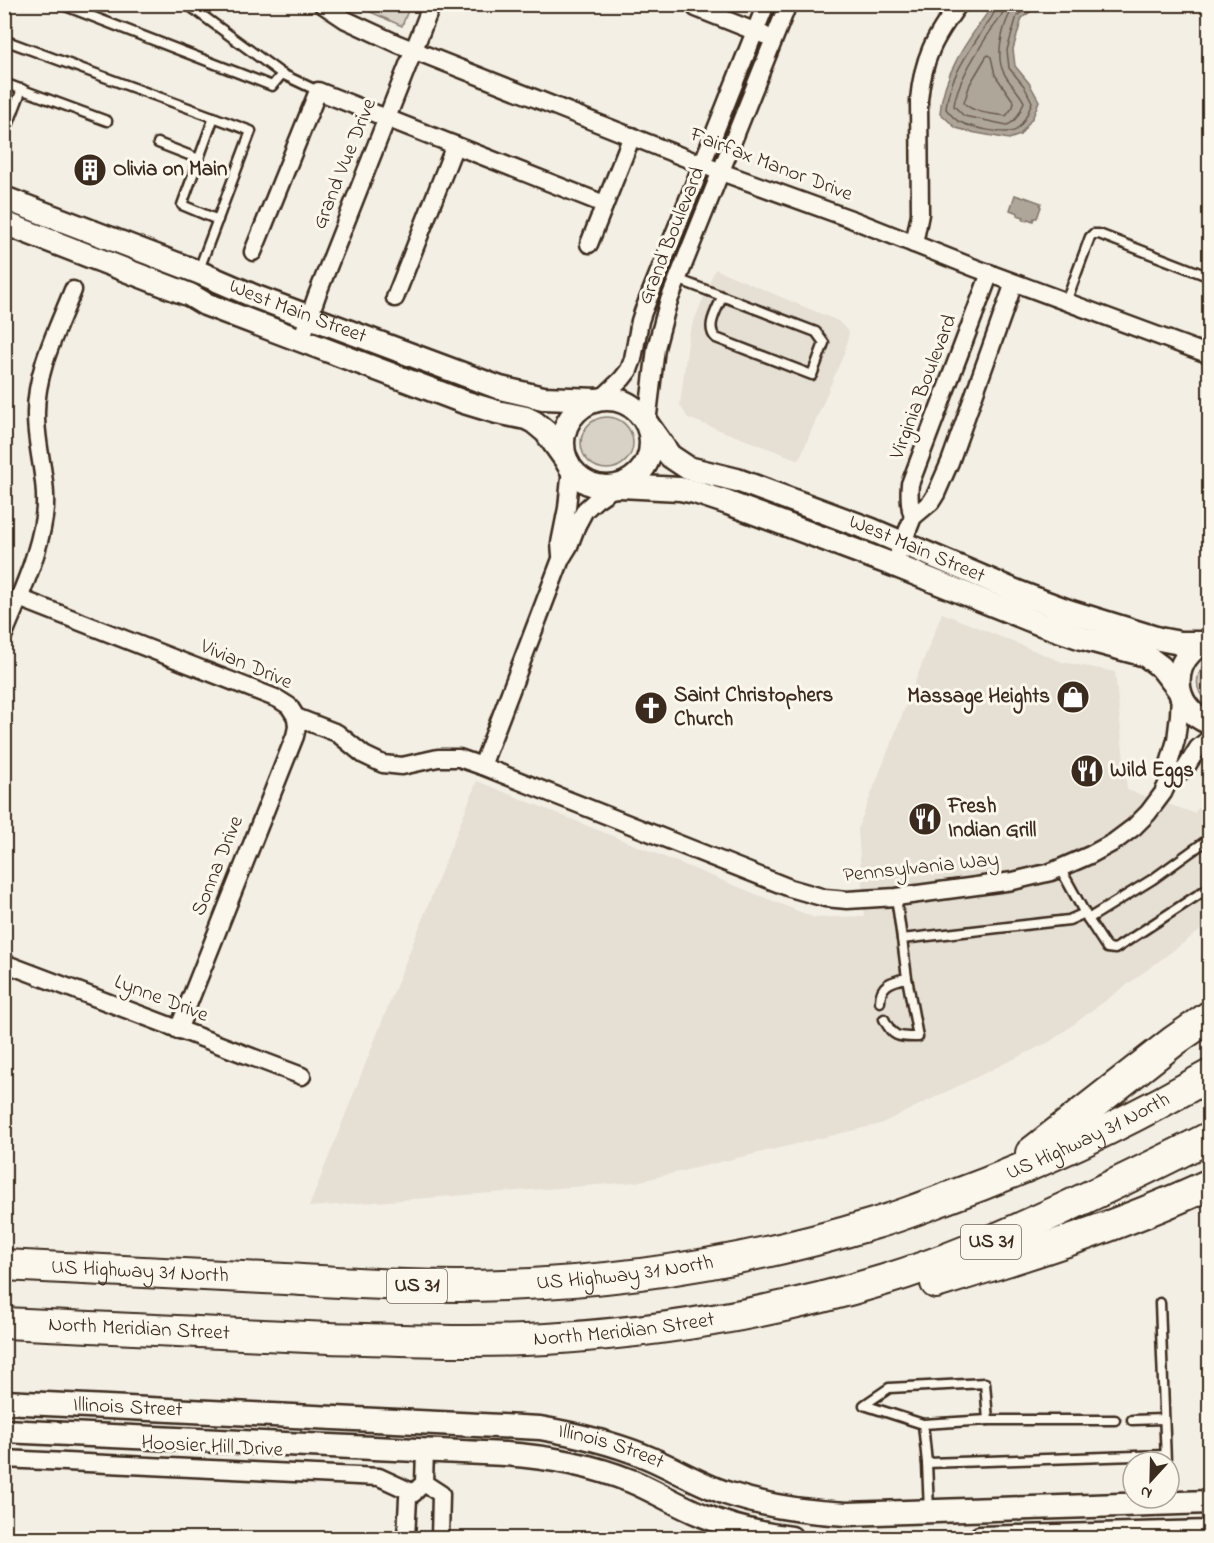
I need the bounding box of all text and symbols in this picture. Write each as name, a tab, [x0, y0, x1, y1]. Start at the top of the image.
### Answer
street label: Grand Vue Drive	[305, 94, 385, 234]
street label: Fairfax Manor Drive	[684, 120, 857, 210]
building icon: Olivia on Main	[72, 152, 108, 188]
place label: Olivia on Main	[113, 155, 227, 185]
street label: Grand Boulevard	[631, 162, 713, 309]
street label: West Main Street	[224, 272, 371, 352]
street label: Virginia Boulevard	[882, 310, 967, 465]
street label: West Main Street	[845, 508, 990, 591]
street label: Vivian Drive	[194, 632, 297, 698]
shop icon: Massage Heights	[1055, 679, 1091, 715]
place label: Saint Christophers Church	[674, 681, 833, 735]
place label: Massage Heights	[907, 682, 1050, 714]
church icon: Saint Christophers Church	[633, 690, 669, 726]
restaurant icon: Wild Eggs	[1069, 753, 1105, 789]
place label: Wild Eggs	[1110, 756, 1194, 788]
place label: Fresh Indian Grill	[947, 792, 1037, 846]
restaurant icon: Fresh Indian Grill	[907, 801, 943, 837]
street label: Sonna Drive	[184, 811, 252, 921]
street label: Pennsylvania Way	[842, 845, 1001, 893]
street label: Lynne Drive	[109, 967, 213, 1033]
street label: US Highway 31 North	[1002, 1085, 1175, 1188]
road number: US 31	[961, 1225, 1021, 1259]
street label: US Highway 31 North	[536, 1248, 716, 1299]
street label: US Highway 31 North	[50, 1253, 230, 1291]
road number: US 31	[387, 1269, 447, 1303]
street label: North Meridian Street	[533, 1305, 717, 1355]
street label: North Meridian Street	[47, 1310, 230, 1349]
street label: Illinois Street	[72, 1390, 183, 1426]
street label: Illinois Street	[555, 1417, 669, 1478]
street label: Hoosier Hill Drive	[140, 1428, 284, 1466]
north arrow	[1121, 1450, 1181, 1510]
text: N	[1136, 1479, 1156, 1505]

